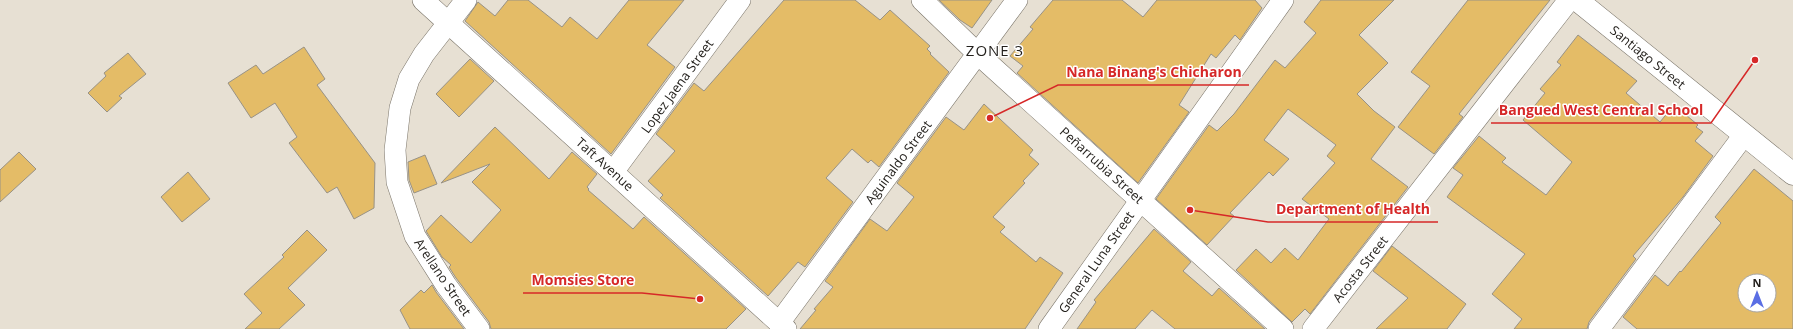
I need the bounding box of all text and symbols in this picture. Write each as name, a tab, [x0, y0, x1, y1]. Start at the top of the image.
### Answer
street label: Santiago Street	[1607, 21, 1690, 93]
street label: Lopez Jaena Street	[637, 35, 717, 137]
district label: ZONE 3	[966, 40, 1024, 60]
callout: Nana Binang's Chicharon	[1058, 59, 1249, 85]
text: Nana Binang's Chicharon	[1066, 62, 1242, 81]
callout: Bangued West Central School	[1491, 97, 1711, 123]
text: Bangued West Central School	[1499, 100, 1703, 119]
street label: Aguinaldo Street	[861, 116, 936, 208]
street label: Peñarrubia Street	[1056, 122, 1148, 208]
street label: Taft Avenue	[572, 133, 638, 195]
callout: Department of Health	[1268, 196, 1438, 222]
text: Department of Health	[1276, 199, 1430, 218]
street label: General Luna Street	[1054, 207, 1138, 317]
street label: Acosta Street	[1328, 232, 1392, 306]
street label: Arellano Street	[410, 235, 476, 320]
callout: Momsies Store	[523, 267, 642, 293]
text: Momsies Store	[532, 270, 634, 289]
north arrow	[1737, 273, 1777, 313]
text: N	[1753, 275, 1761, 290]

